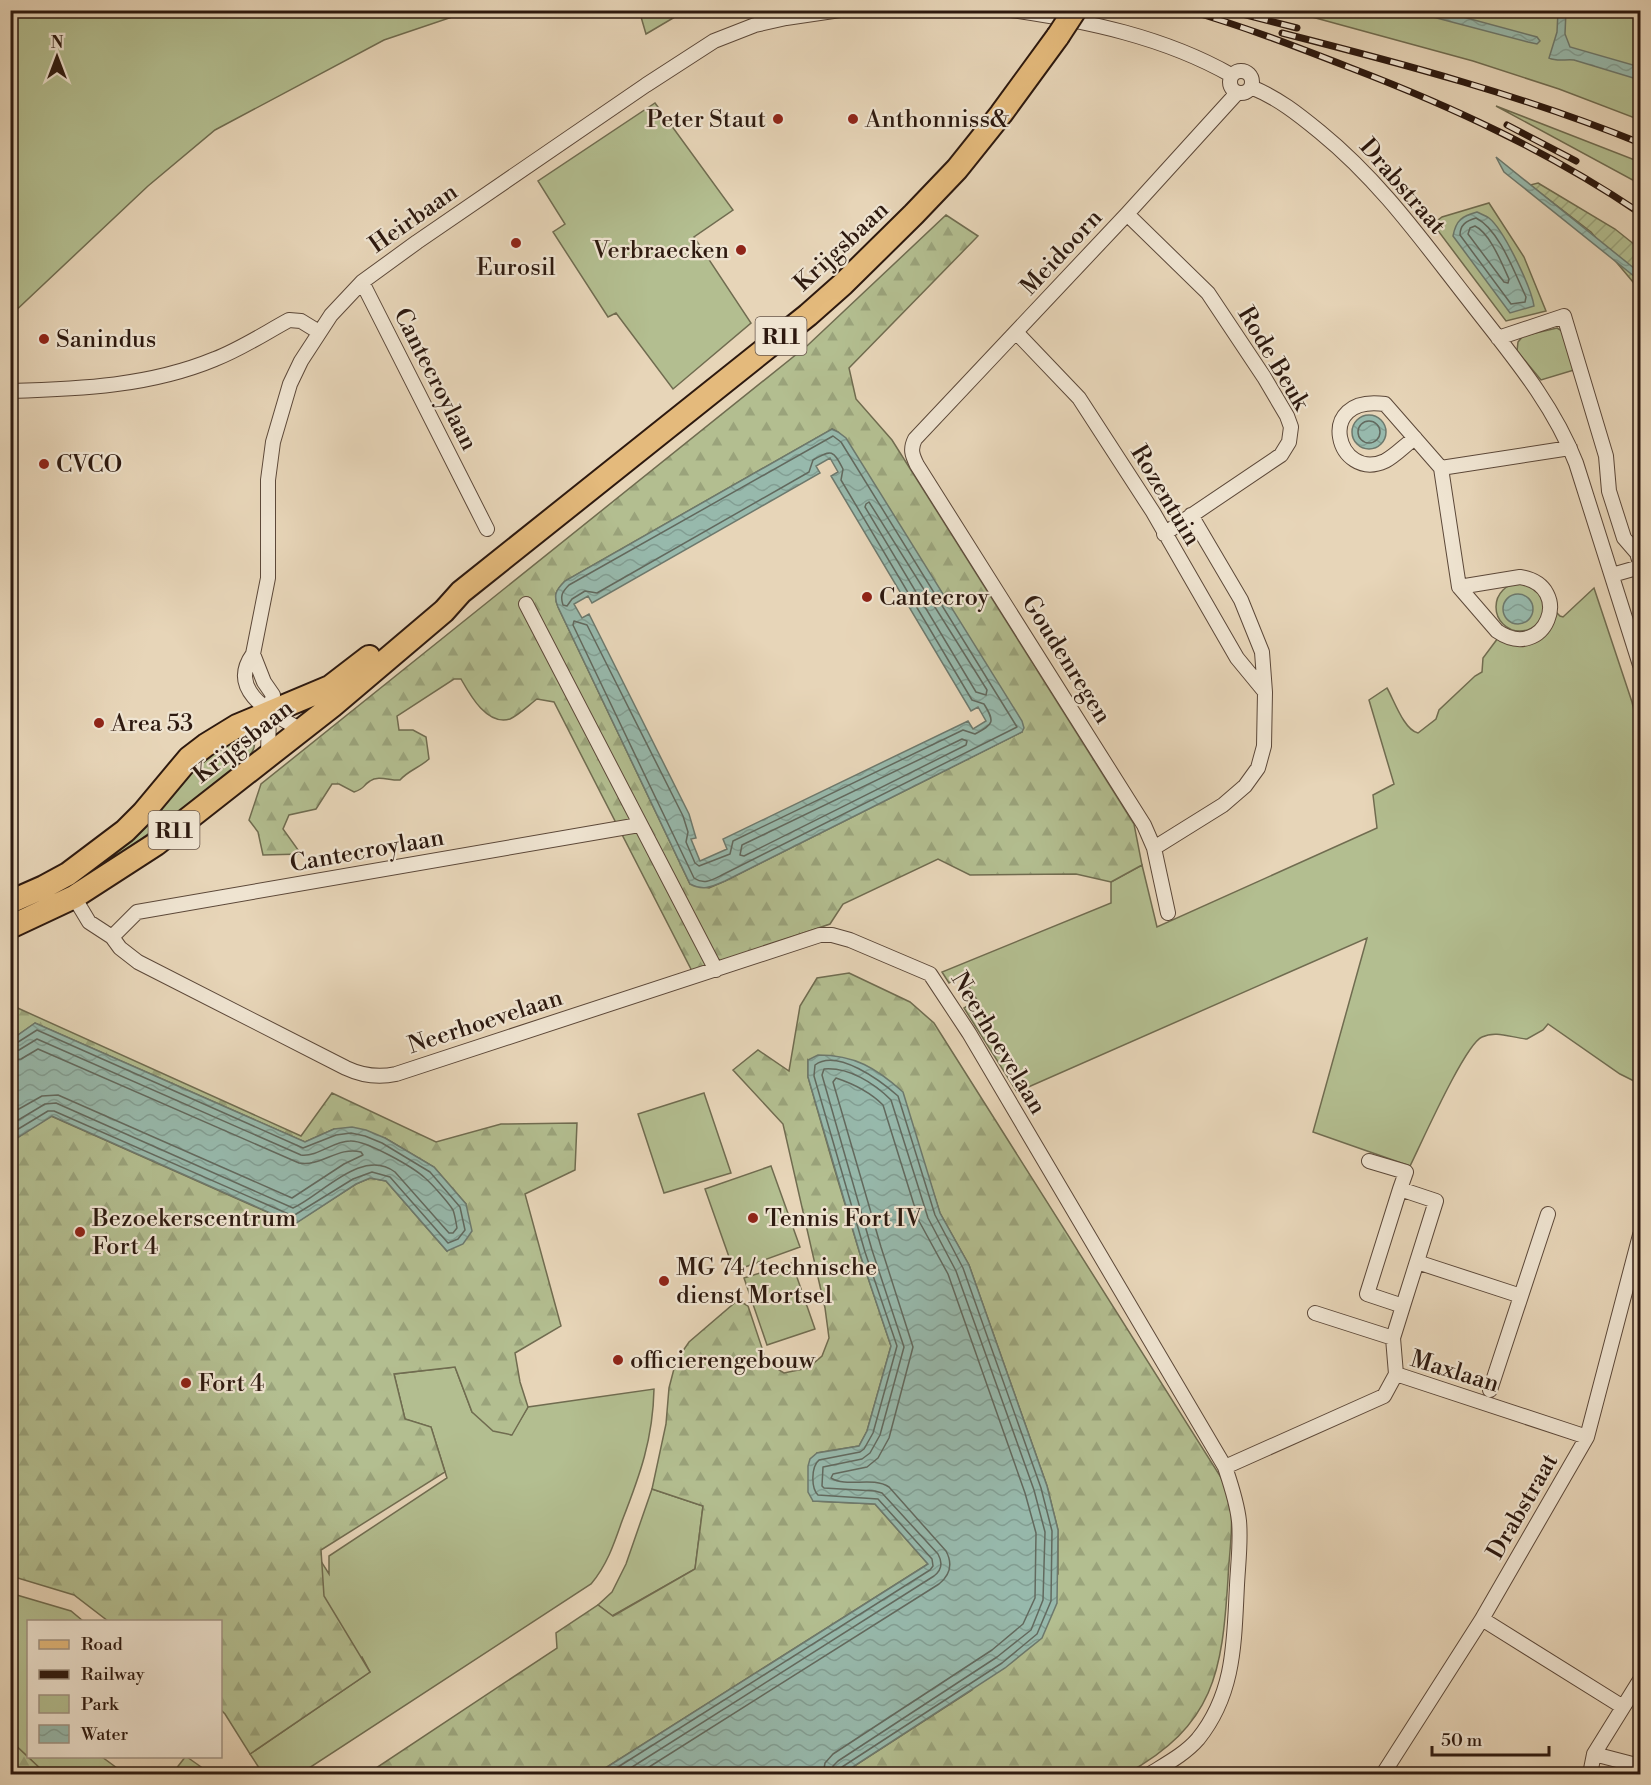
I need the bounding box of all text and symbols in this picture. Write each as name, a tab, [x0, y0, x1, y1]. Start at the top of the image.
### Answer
north arrow	[27, 27, 87, 87]
text: N	[51, 33, 64, 53]
place label: Peter Staut	[646, 105, 766, 135]
place label: Anthonniss&	[864, 105, 1009, 135]
marker: Peter Staut	[771, 112, 785, 126]
marker: Anthonniss&	[846, 112, 860, 126]
street label: Drabstraat	[1353, 133, 1452, 241]
street label: Heirbaan	[363, 177, 464, 260]
street label: Krijgsbaan	[788, 195, 895, 298]
street label: Meidoorn	[1014, 203, 1109, 302]
marker: Eurosil	[509, 236, 523, 250]
place label: Verbraecken	[591, 236, 729, 266]
marker: Verbraecken	[734, 243, 748, 257]
place label: Eurosil	[476, 253, 556, 283]
street label: Rode Beuk	[1230, 301, 1317, 417]
street label: Cantecroylaan	[386, 303, 484, 456]
road number: R11	[756, 317, 806, 355]
place label: Sanindus	[56, 325, 156, 355]
marker: Sanindus	[37, 332, 51, 346]
street label: Rozentuin	[1123, 440, 1207, 551]
place label: CVCO	[56, 450, 122, 480]
marker: CVCO	[37, 457, 51, 471]
place label: Cantecroy	[879, 583, 990, 613]
marker: Cantecroy	[860, 590, 874, 604]
street label: Goudenregen	[1015, 590, 1117, 729]
street label: Krijgsbaan	[188, 693, 300, 790]
place label: Area 53	[110, 709, 193, 739]
marker: Area 53	[92, 716, 106, 730]
road number: R11	[148, 811, 200, 849]
street label: Cantecroylaan	[288, 823, 447, 879]
street label: Neerhoevelaan	[944, 967, 1052, 1120]
street label: Neerhoevelaan	[404, 983, 567, 1061]
place label: Bezoekerscentrum Fort 4	[91, 1204, 296, 1262]
place label: Tennis Fort IV	[765, 1204, 923, 1234]
marker: Tennis Fort IV	[746, 1211, 760, 1225]
marker: Bezoekerscentrum Fort 4	[73, 1225, 87, 1239]
place label: MG 74 / technische dienst Mortsel	[676, 1253, 877, 1311]
marker: MG 74 / technische dienst Mortsel	[657, 1274, 671, 1288]
street label: Maxlaan	[1407, 1344, 1503, 1400]
place label: officierengebouw	[630, 1346, 817, 1376]
marker: officierengebouw	[611, 1353, 625, 1367]
place label: Fort 4	[198, 1369, 264, 1399]
marker: Fort 4	[179, 1376, 193, 1390]
street label: Drabstraat	[1481, 1448, 1565, 1565]
legend	[27, 1620, 222, 1758]
text: Road	[81, 1633, 124, 1656]
text: Railway	[81, 1663, 145, 1686]
text: Park	[81, 1693, 120, 1716]
scale bar	[1432, 1719, 1549, 1757]
text: Water	[80, 1723, 129, 1746]
text: 50 m	[1441, 1729, 1483, 1752]

